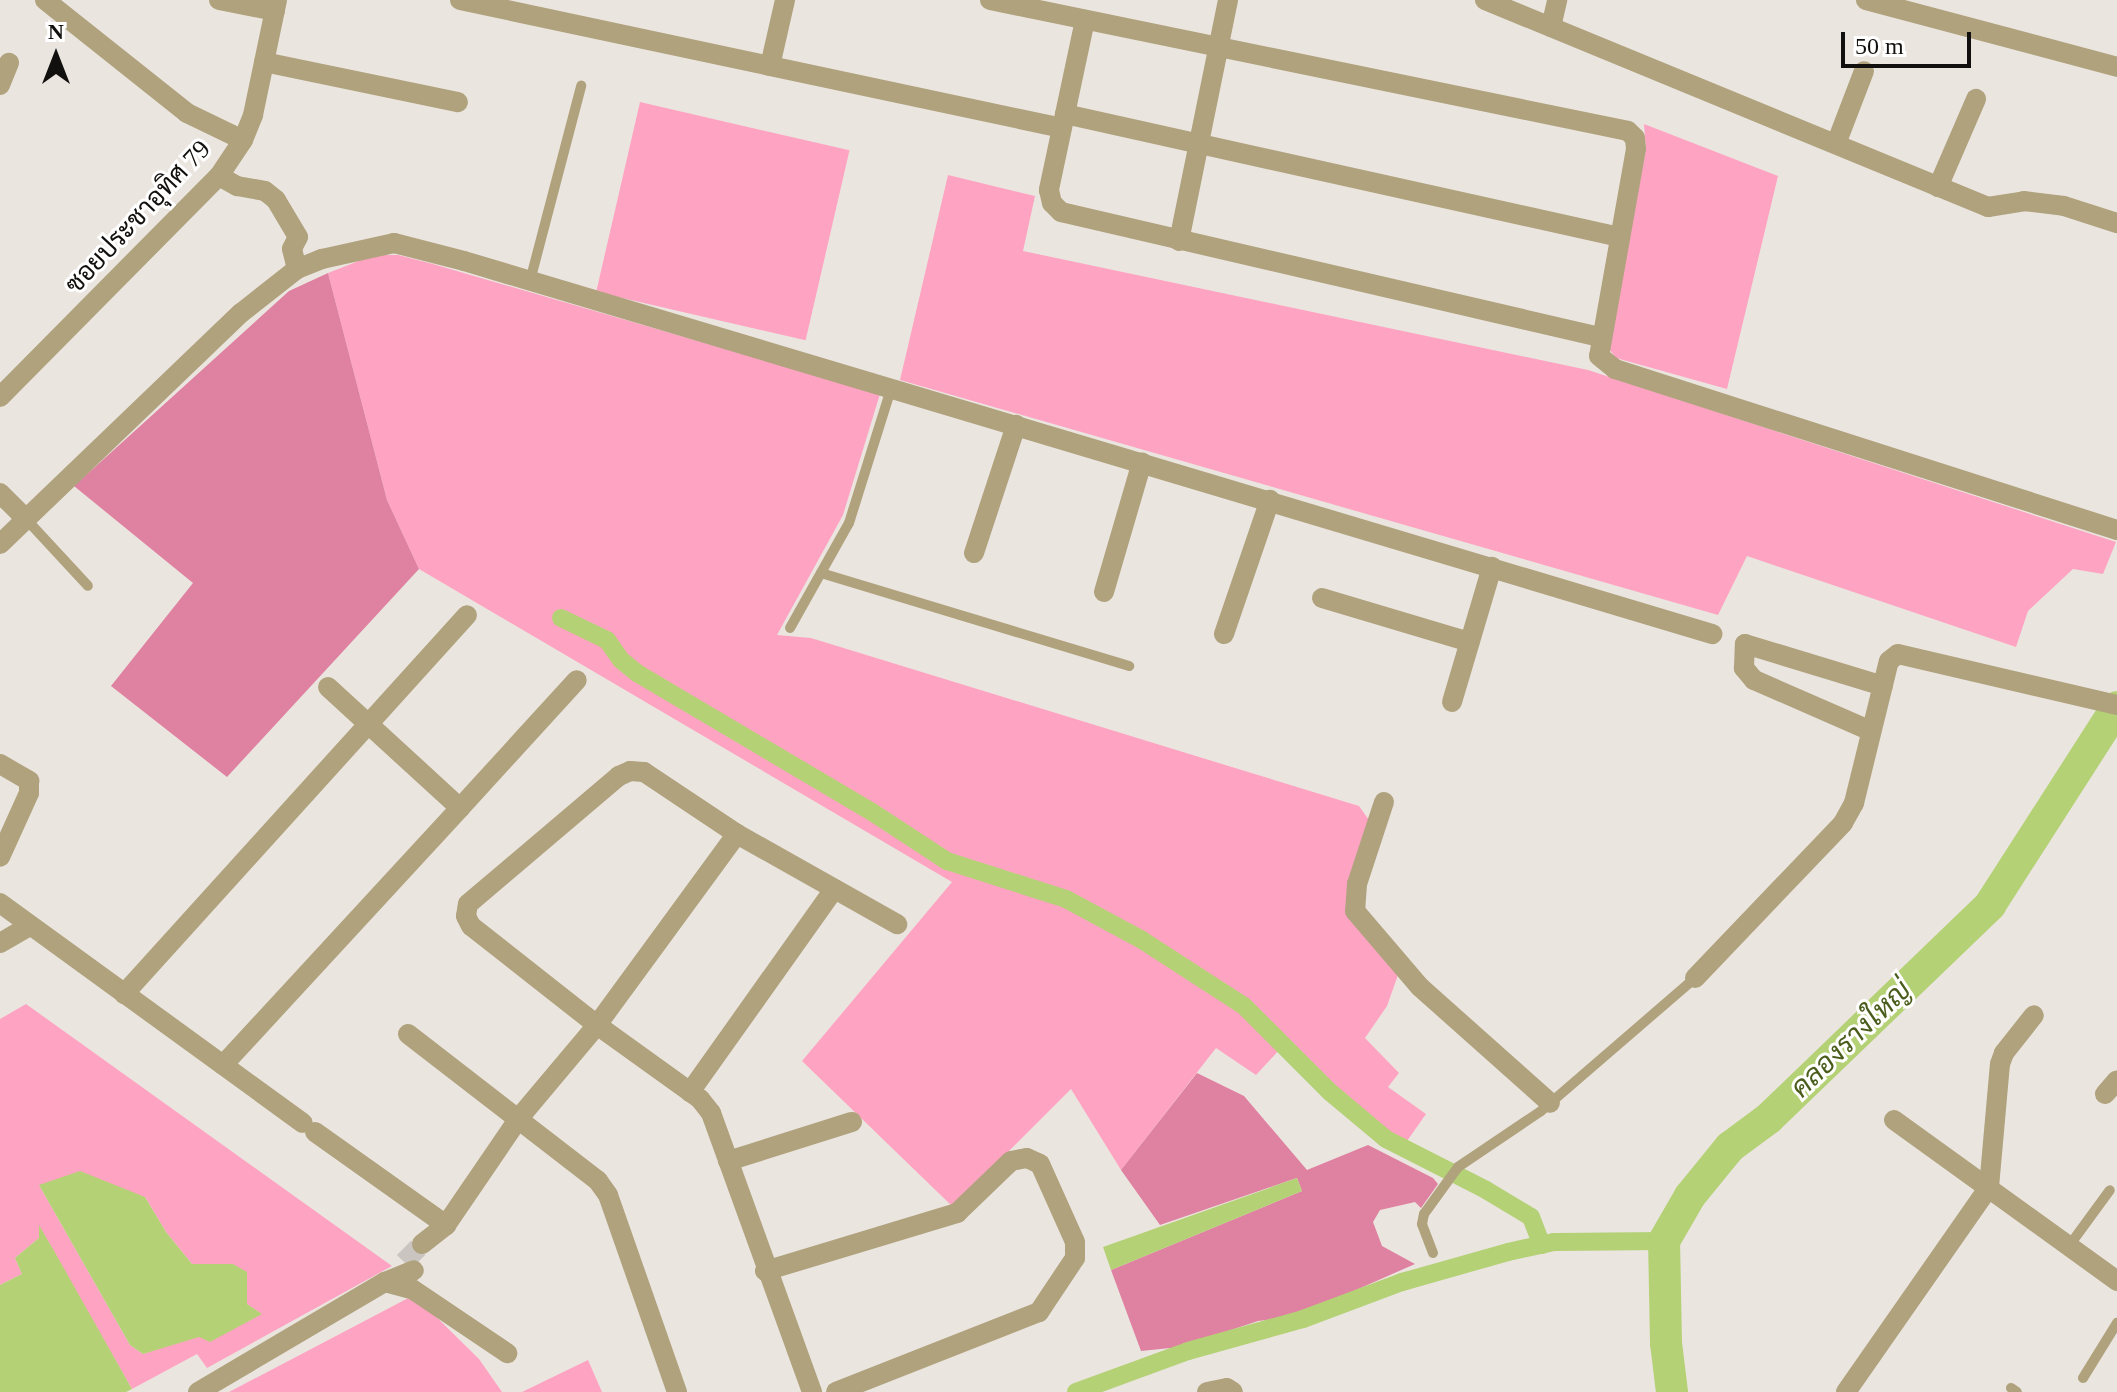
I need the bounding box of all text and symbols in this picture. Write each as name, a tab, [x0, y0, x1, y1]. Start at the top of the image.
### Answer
north arrow	[16, 16, 96, 96]
scale bar	[1845, 16, 1975, 66]
text: N	[48, 19, 64, 44]
text: 50 m	[1855, 33, 1904, 59]
street label: ซอยประชาอุทิศ 79	[59, 134, 217, 300]
water label: คลองรางใหญ่	[1784, 973, 1918, 1105]

